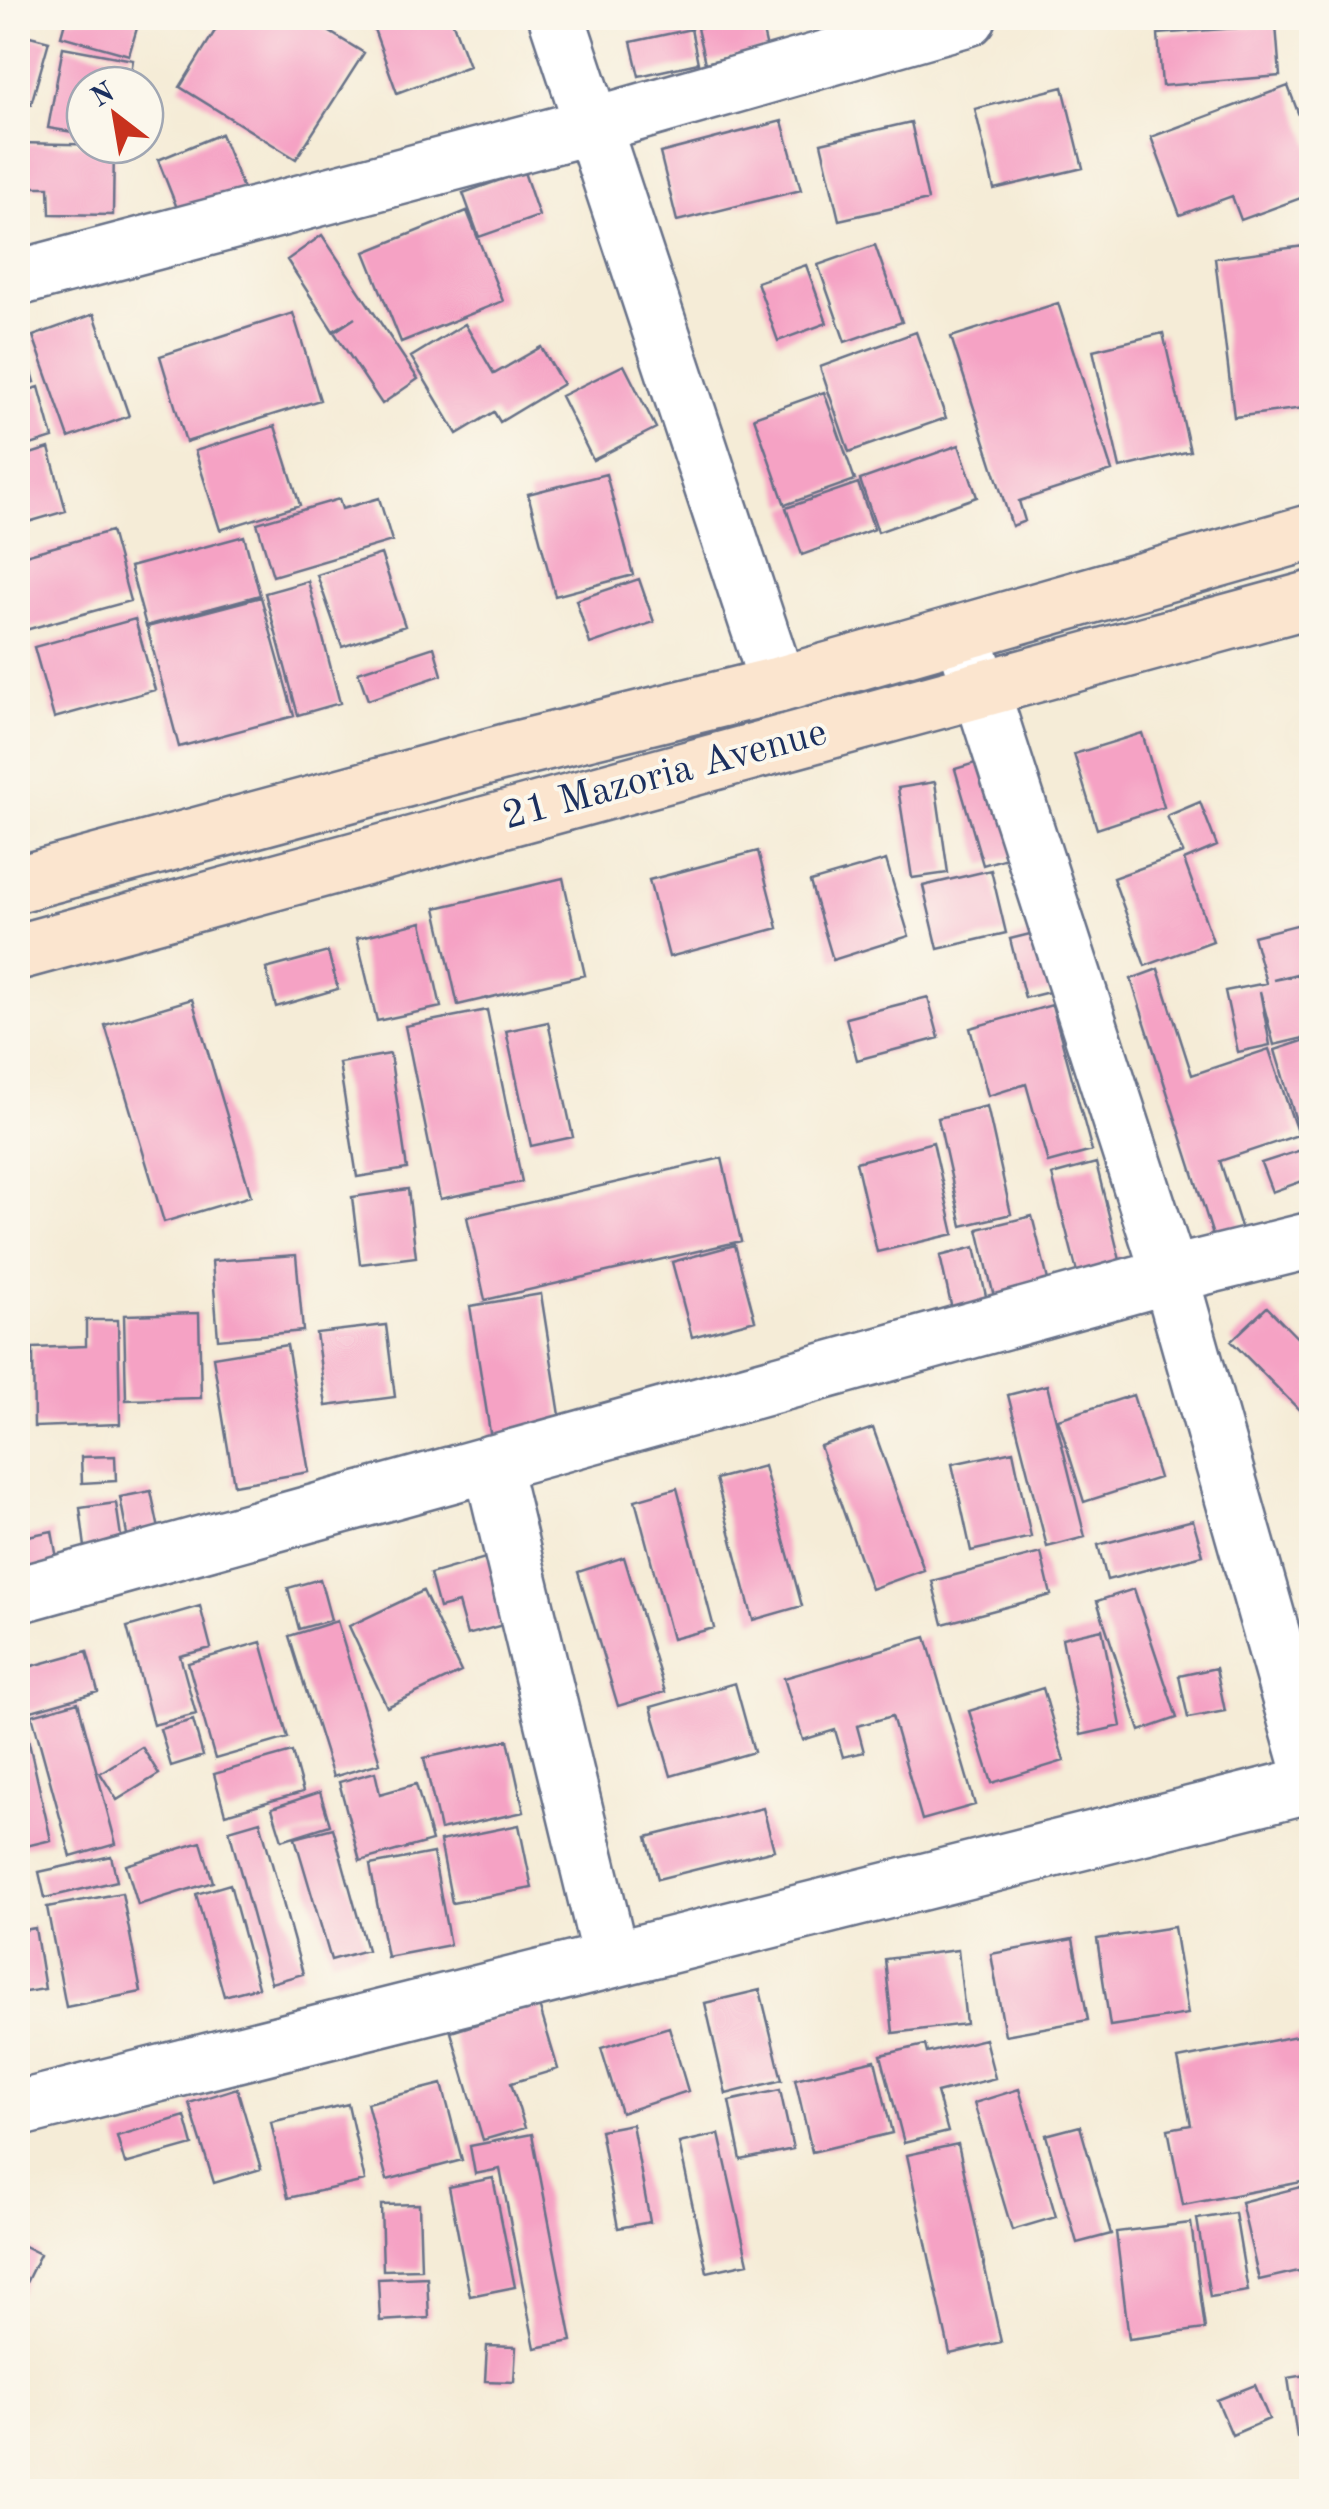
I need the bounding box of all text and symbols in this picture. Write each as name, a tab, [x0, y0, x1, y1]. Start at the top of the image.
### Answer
north arrow	[65, 65, 165, 165]
text: N	[87, 78, 121, 114]
street label: 21 Mazoria Avenue	[499, 714, 831, 838]

